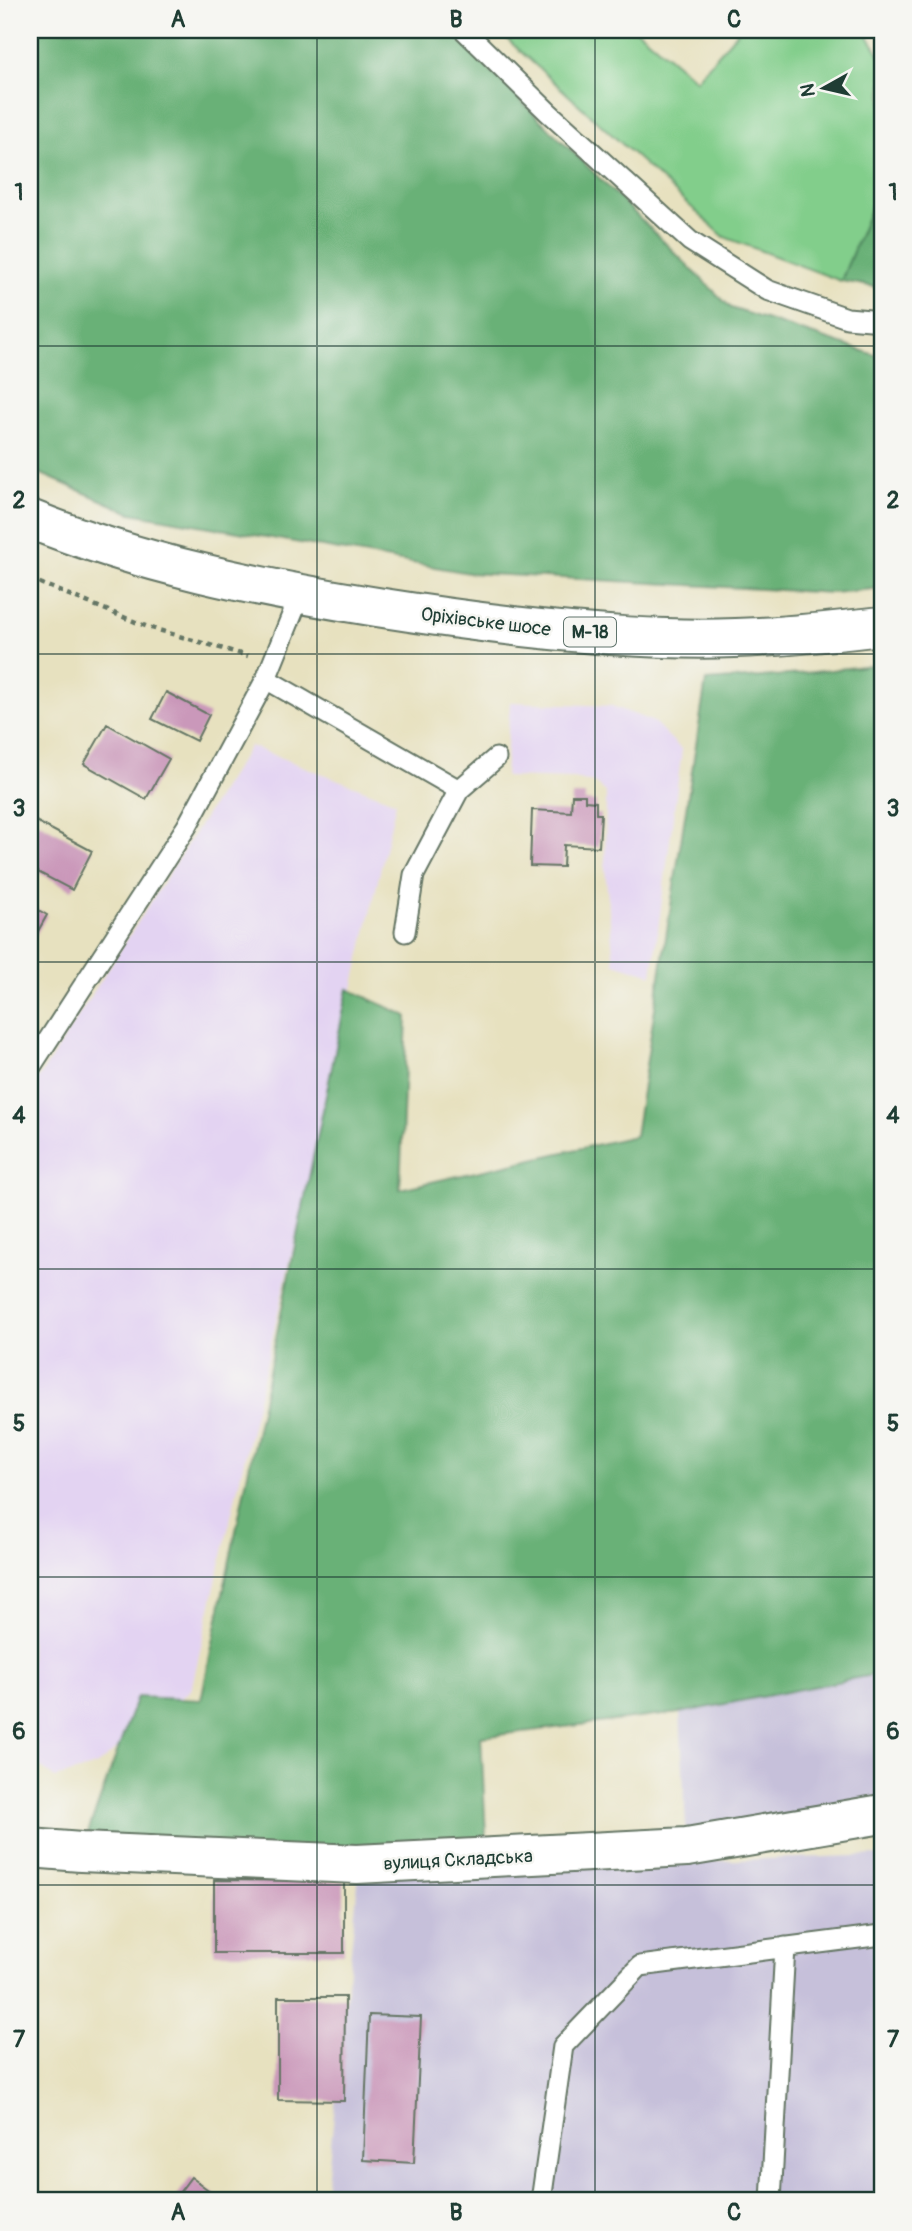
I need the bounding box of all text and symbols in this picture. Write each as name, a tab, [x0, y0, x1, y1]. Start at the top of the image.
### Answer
text: A	[171, 5, 186, 34]
text: B	[449, 5, 463, 34]
text: C	[727, 5, 741, 34]
north arrow	[790, 52, 860, 122]
text: N	[795, 82, 821, 98]
text: 1	[15, 178, 24, 207]
text: 1	[889, 178, 898, 207]
text: 2	[13, 486, 26, 515]
text: 2	[887, 486, 900, 515]
street label: Оріхівське шосе	[419, 602, 553, 642]
road number: М-18	[564, 618, 616, 646]
text: 3	[13, 794, 25, 823]
text: 3	[887, 794, 899, 823]
text: 4	[12, 1101, 26, 1130]
text: 4	[886, 1101, 900, 1130]
text: 5	[13, 1409, 25, 1438]
text: 5	[887, 1409, 899, 1438]
text: 6	[12, 1717, 26, 1746]
text: 6	[886, 1717, 900, 1746]
street label: вулиця Складська	[383, 1844, 534, 1876]
text: 7	[13, 2025, 26, 2054]
text: 7	[887, 2025, 900, 2054]
text: A	[171, 2198, 186, 2227]
text: B	[449, 2198, 463, 2227]
text: C	[727, 2198, 741, 2227]

